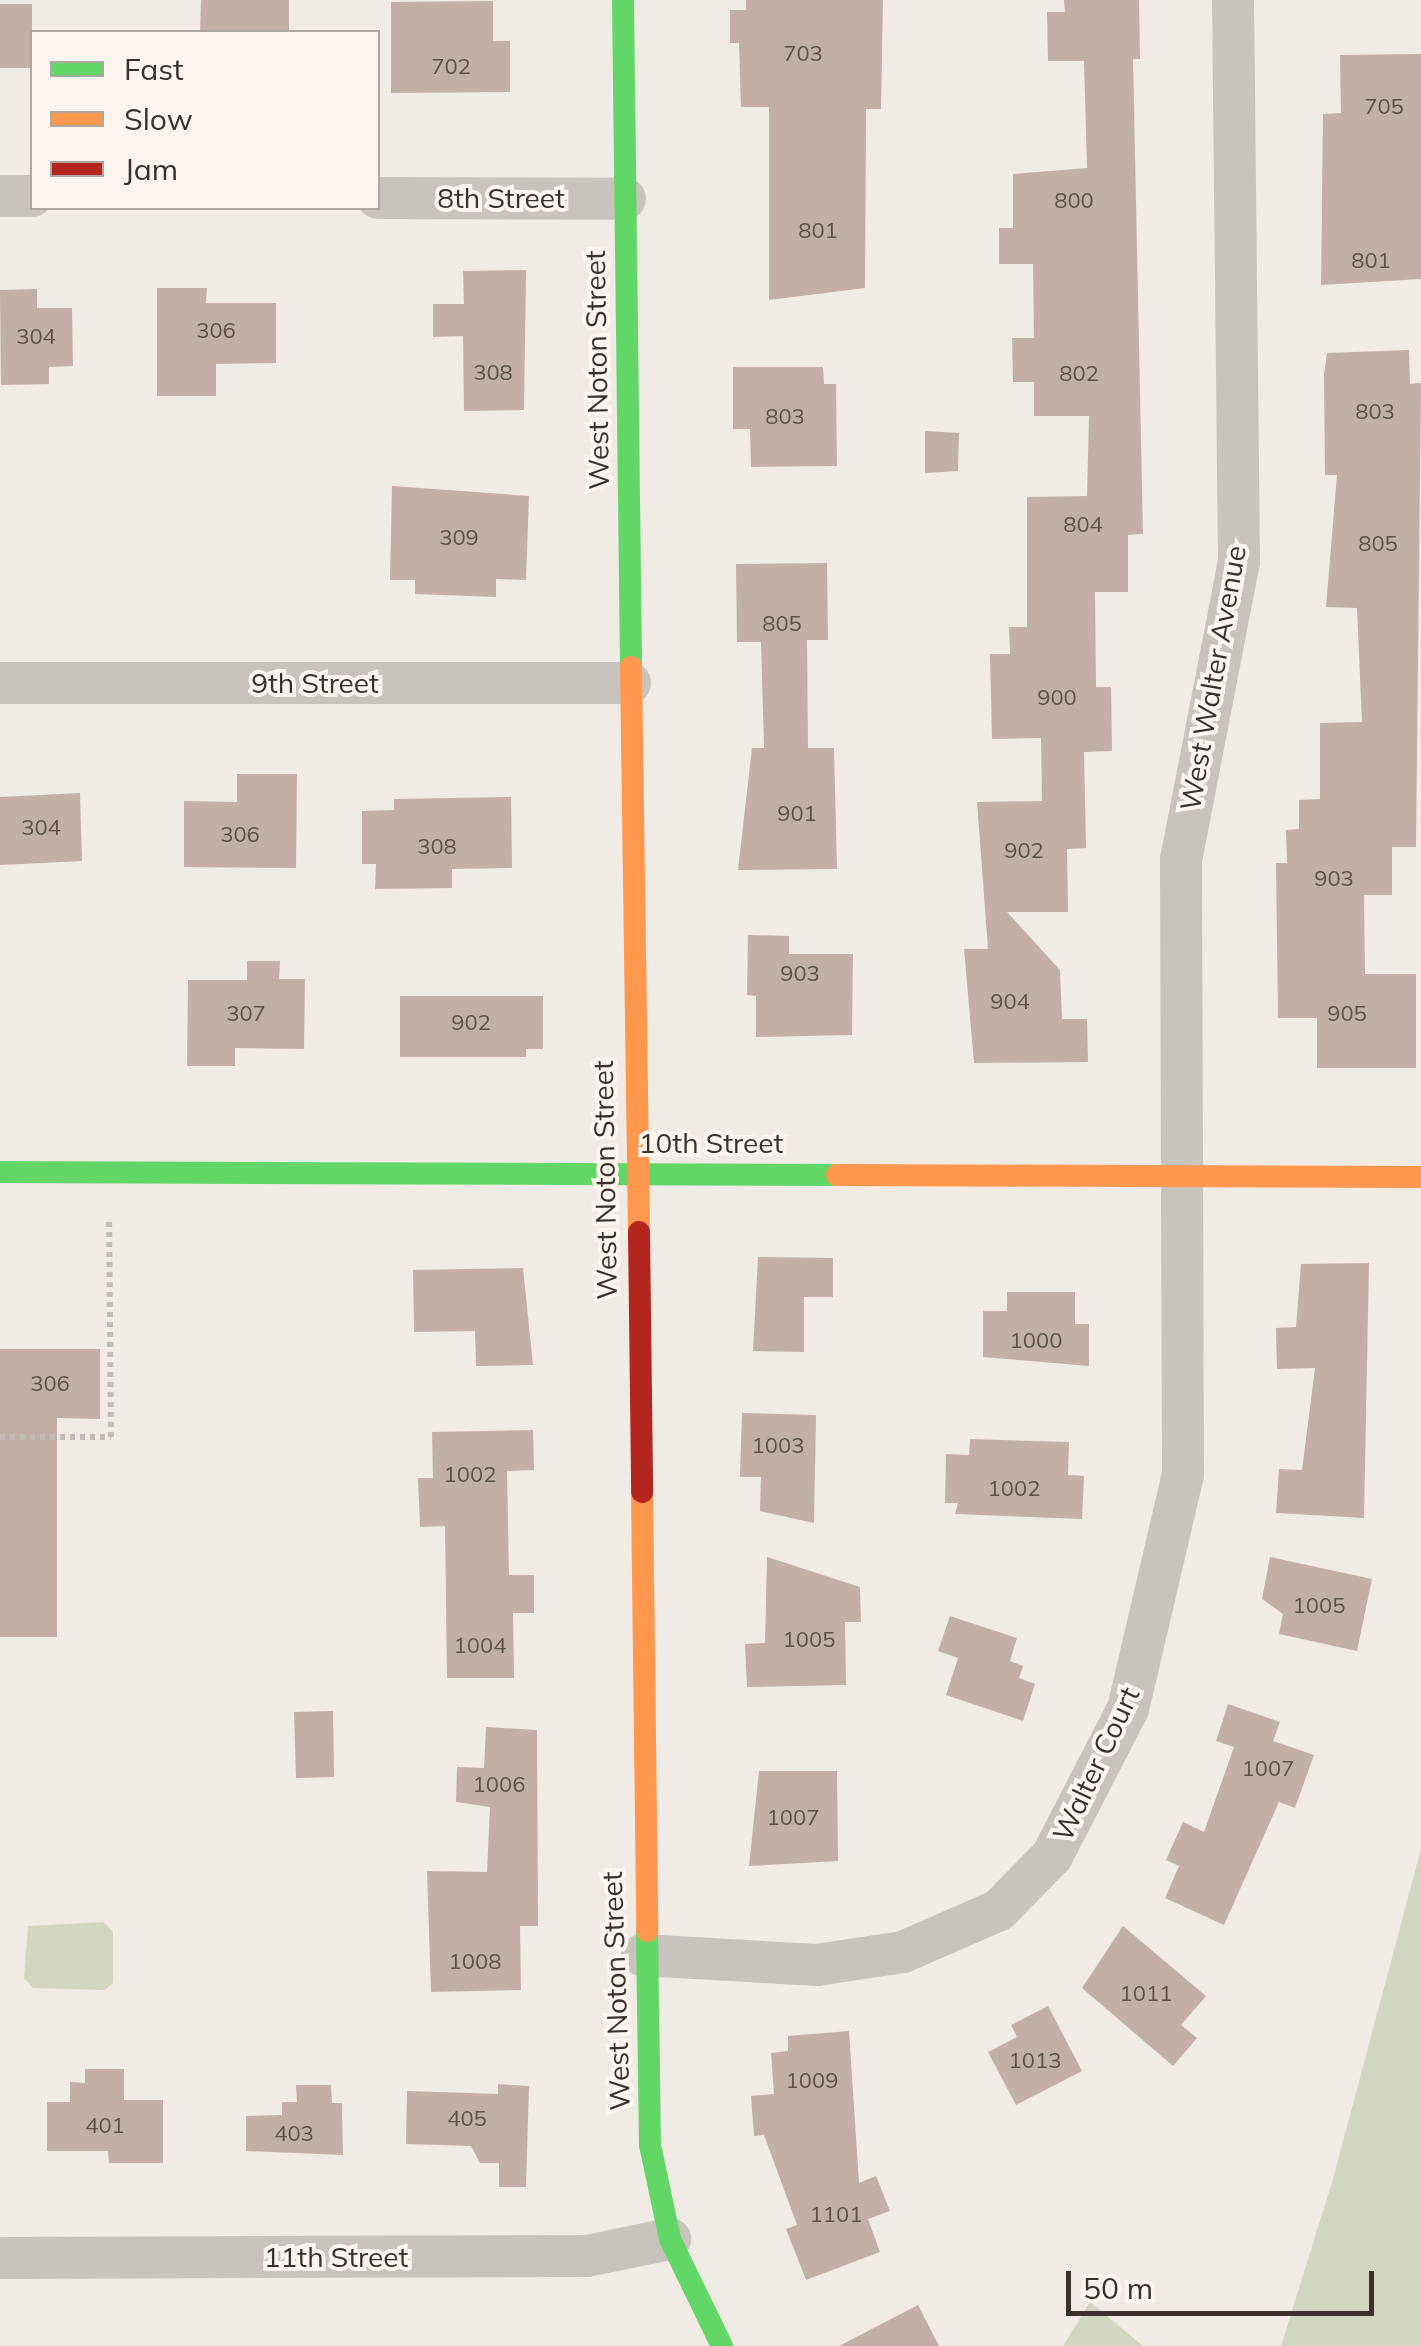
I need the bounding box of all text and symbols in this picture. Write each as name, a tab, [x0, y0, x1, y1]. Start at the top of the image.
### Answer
legend	[30, 30, 380, 210]
house number: 703	[783, 41, 823, 67]
text: Fast	[124, 50, 184, 88]
house number: 702	[431, 54, 471, 80]
house number: 705	[1364, 94, 1404, 120]
text: Slow	[124, 100, 193, 138]
text: Jam	[124, 150, 178, 188]
street label: 8th Street	[437, 181, 565, 215]
house number: 800	[1054, 188, 1094, 214]
house number: 801	[798, 218, 838, 244]
house number: 801	[1351, 248, 1391, 274]
street label: West Noton Street	[578, 250, 616, 490]
house number: 306	[196, 318, 236, 344]
house number: 304	[16, 324, 56, 350]
house number: 308	[473, 360, 513, 386]
house number: 802	[1059, 361, 1099, 387]
house number: 803	[1355, 399, 1395, 425]
house number: 803	[765, 404, 805, 430]
house number: 804	[1063, 512, 1103, 538]
house number: 309	[439, 525, 479, 551]
house number: 805	[1358, 531, 1398, 557]
street label: West Walter Avenue	[1173, 543, 1253, 813]
house number: 805	[762, 611, 802, 637]
street label: 9th Street	[251, 666, 379, 700]
house number: 900	[1037, 685, 1077, 711]
house number: 901	[777, 801, 817, 827]
house number: 304	[21, 815, 61, 841]
house number: 306	[220, 822, 260, 848]
house number: 308	[417, 834, 457, 860]
house number: 902	[1004, 838, 1044, 864]
house number: 903	[1314, 866, 1354, 892]
house number: 903	[780, 961, 820, 987]
house number: 904	[990, 989, 1030, 1015]
house number: 307	[226, 1001, 266, 1027]
house number: 905	[1327, 1001, 1367, 1027]
house number: 902	[451, 1010, 491, 1036]
street label: West Noton Street	[586, 1060, 624, 1300]
street label: 10th Street	[639, 1126, 783, 1160]
house number: 1000	[1010, 1328, 1062, 1354]
house number: 306	[30, 1371, 70, 1397]
house number: 1003	[752, 1433, 804, 1459]
house number: 1002	[444, 1462, 496, 1488]
house number: 1002	[988, 1476, 1040, 1502]
house number: 1005	[1293, 1593, 1345, 1619]
house number: 1005	[783, 1627, 835, 1653]
house number: 1004	[454, 1633, 506, 1659]
street label: Walter Court	[1046, 1682, 1146, 1846]
house number: 1007	[1242, 1756, 1294, 1782]
house number: 1006	[473, 1772, 525, 1798]
house number: 1007	[767, 1805, 819, 1831]
street label: West Noton Street	[595, 1871, 637, 2111]
house number: 1008	[449, 1949, 501, 1975]
house number: 1011	[1120, 1981, 1172, 2007]
house number: 1013	[1009, 2048, 1061, 2074]
house number: 1009	[786, 2068, 838, 2094]
house number: 405	[447, 2106, 487, 2132]
house number: 401	[85, 2113, 125, 2139]
house number: 403	[274, 2121, 314, 2147]
house number: 1101	[810, 2202, 862, 2228]
street label: 11th Street	[264, 2240, 408, 2274]
scale bar	[1071, 2251, 1378, 2313]
text: 50 m	[1083, 2269, 1153, 2307]

